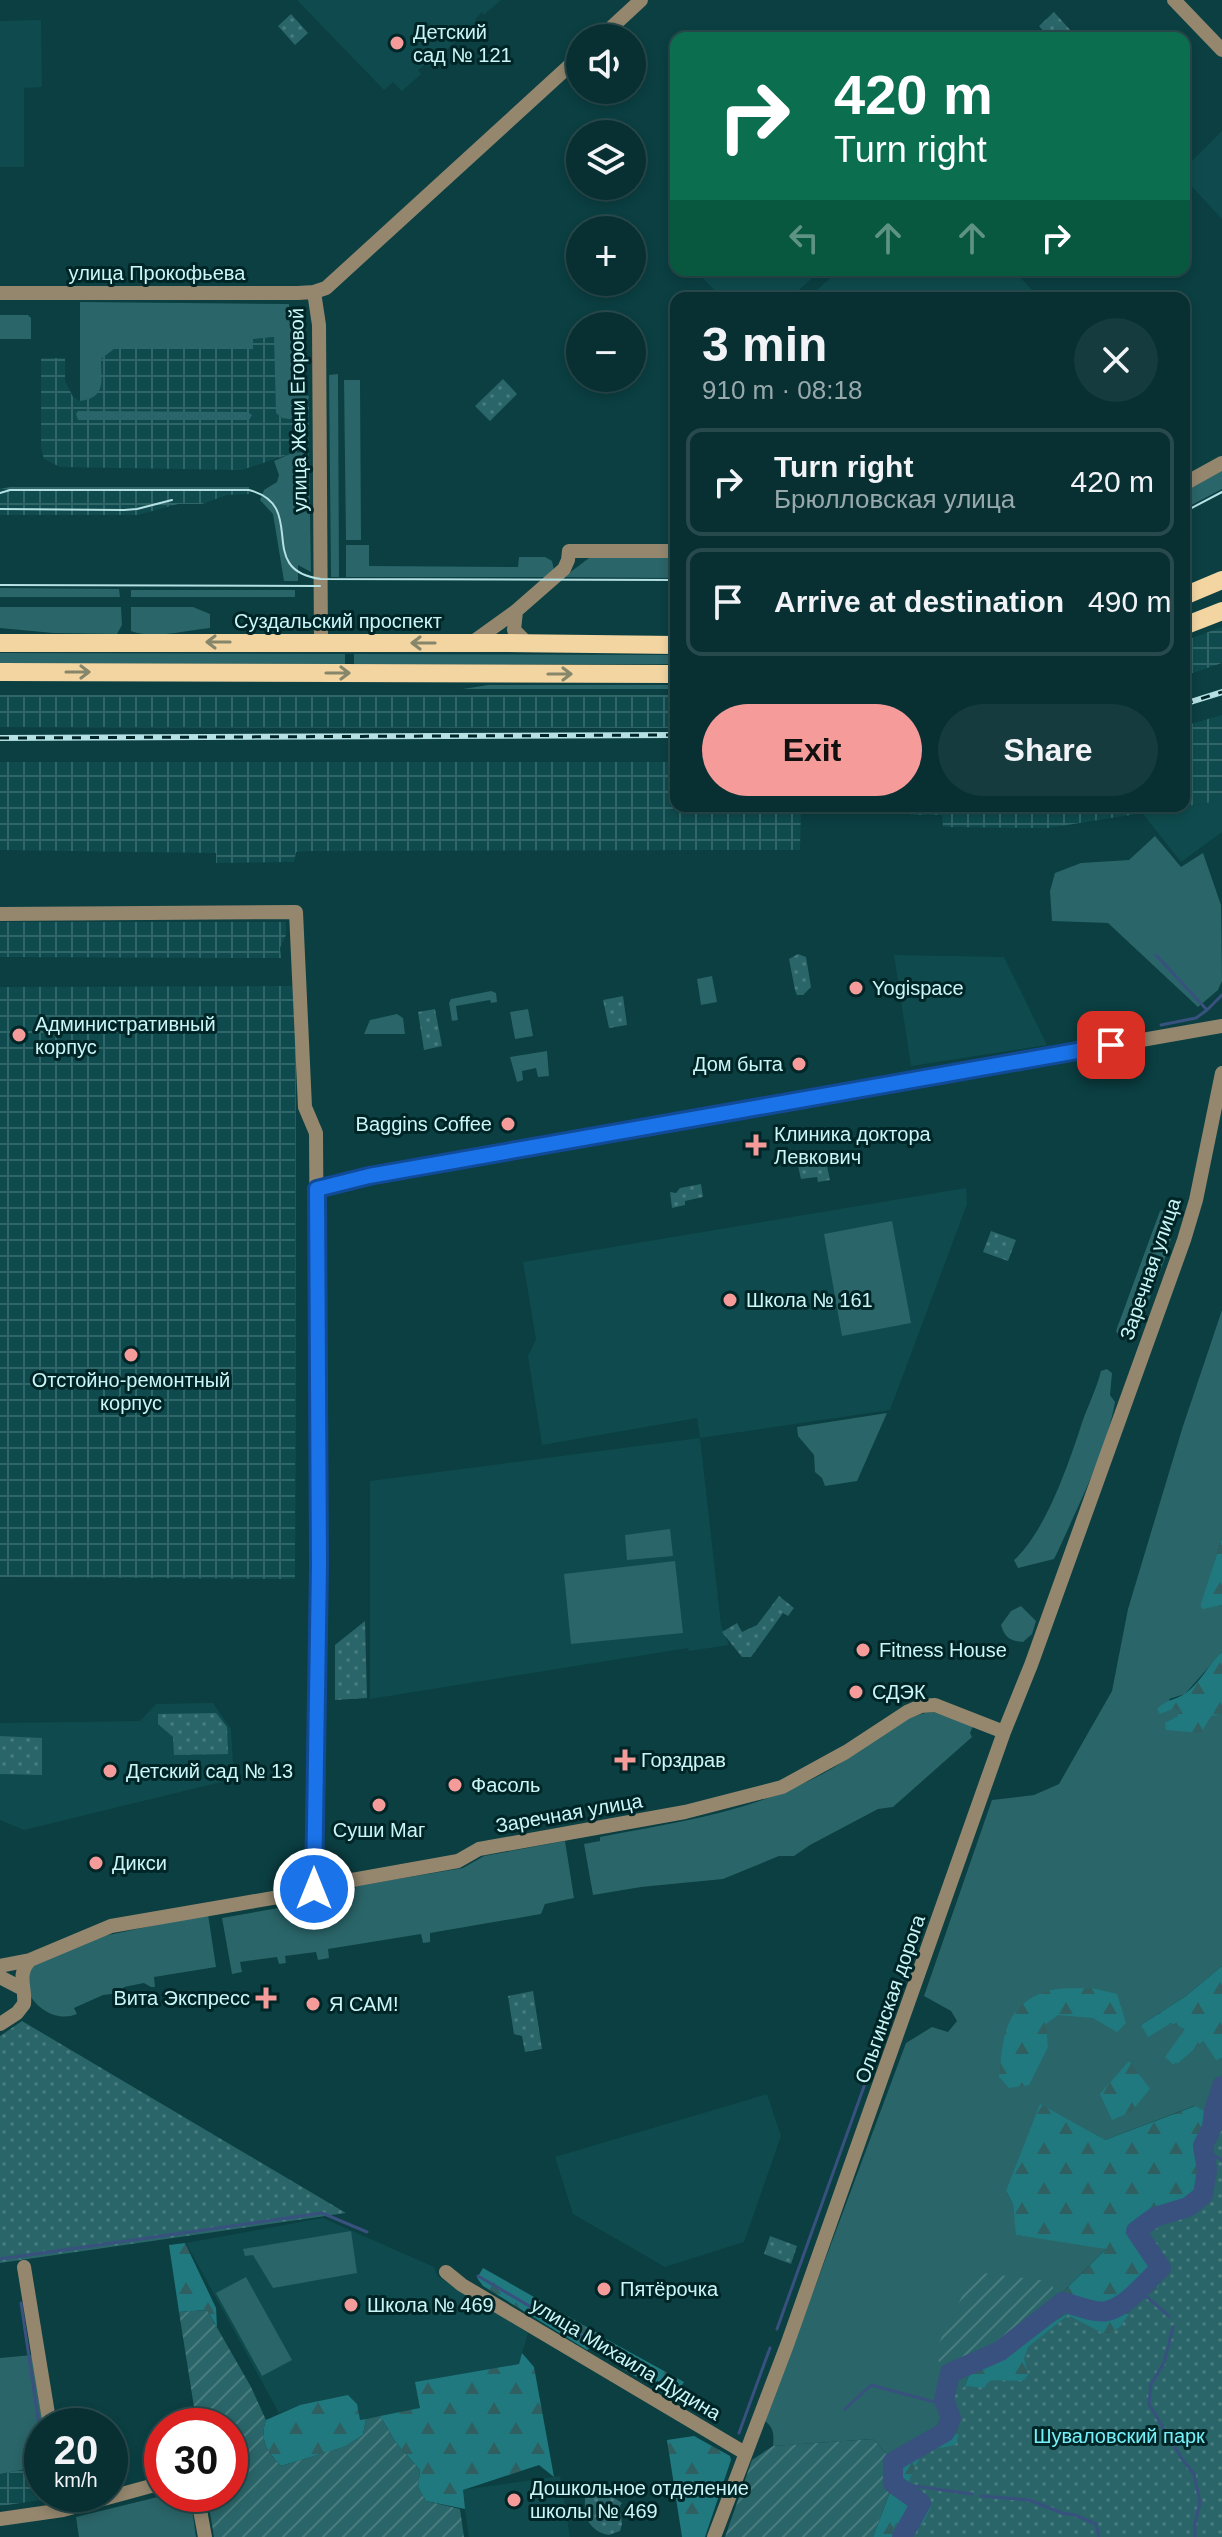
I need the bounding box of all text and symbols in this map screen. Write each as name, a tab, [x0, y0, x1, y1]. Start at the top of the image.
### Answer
place label: Детский сад № 121	[413, 21, 512, 66]
map controls	[566, 24, 646, 392]
button: sound	[566, 24, 646, 104]
marker: Детский сад № 121	[388, 34, 406, 52]
text: 420 m	[834, 63, 993, 126]
icon: right	[702, 64, 806, 168]
button: layers	[566, 120, 646, 200]
text: Turn right	[834, 129, 987, 170]
button: +	[566, 216, 646, 296]
icon: left	[782, 216, 826, 260]
icon: ahead	[866, 216, 910, 260]
icon: ahead	[950, 216, 994, 260]
icon: right	[1034, 216, 1078, 260]
street label: улица Прокофьева	[69, 262, 246, 284]
street label: улица Жени Егоровой	[285, 308, 311, 512]
button: −	[566, 312, 646, 392]
text: 3 min	[702, 318, 827, 371]
button: close	[1074, 318, 1158, 402]
text: 910 m · 08:18	[702, 375, 862, 405]
text: Turn right	[774, 450, 913, 483]
icon: right	[706, 460, 750, 504]
text: 420 m	[1071, 465, 1154, 498]
text: Брюлловская улица	[774, 484, 1015, 514]
icon: arrive	[706, 580, 750, 624]
text: Arrive at destination	[774, 585, 1064, 618]
text: 490 m	[1088, 585, 1171, 618]
street label: Суздальский проспект	[234, 610, 442, 632]
one-way arrow	[205, 634, 232, 650]
one-way arrow	[410, 635, 437, 651]
one-way arrow	[64, 664, 91, 680]
one-way arrow	[324, 665, 351, 681]
one-way arrow	[546, 666, 573, 682]
button: Exit	[702, 704, 922, 796]
button: Share	[938, 704, 1158, 796]
place label: Yogispace	[872, 977, 964, 999]
marker: Yogispace	[847, 979, 865, 997]
pin	[1077, 1011, 1145, 1079]
place label: Административный корпус	[35, 1013, 216, 1058]
icon: arrive	[1089, 1023, 1133, 1067]
marker: Административный корпус	[10, 1026, 28, 1044]
place label: Дом быта	[693, 1053, 784, 1075]
marker: Дом быта	[790, 1055, 808, 1073]
place label: Baggins Coffee	[356, 1113, 492, 1135]
marker: Baggins Coffee	[499, 1115, 517, 1133]
place label: Клиника доктора Левкович	[774, 1123, 932, 1168]
marker: Клиника доктора Левкович	[745, 1134, 767, 1156]
street label: Заречная улица	[1115, 1194, 1185, 1343]
place label: Школа № 161	[746, 1289, 873, 1311]
marker: Школа № 161	[721, 1291, 739, 1309]
marker: Отстойно-ремонтный корпус	[122, 1346, 140, 1364]
place label: Отстойно-ремонтный корпус	[32, 1369, 230, 1414]
place label: Fitness House	[879, 1639, 1007, 1661]
marker: Fitness House	[854, 1641, 872, 1659]
place label: СДЭК	[872, 1681, 926, 1703]
marker: СДЭК	[847, 1683, 865, 1701]
place label: Горздрав	[641, 1749, 726, 1771]
marker: Горздрав	[616, 1751, 634, 1769]
place label: Детский сад № 13	[126, 1760, 293, 1782]
marker: Детский сад № 13	[101, 1762, 119, 1780]
place label: Фасоль	[471, 1774, 540, 1796]
marker: Фасоль	[446, 1776, 464, 1794]
street label: Заречная улица	[494, 1789, 645, 1837]
marker: Суши Маг	[370, 1796, 388, 1814]
place label: Суши Маг	[333, 1819, 425, 1841]
position arrow	[272, 1847, 356, 1931]
place label: Дикси	[112, 1852, 167, 1874]
marker: Дикси	[87, 1854, 105, 1872]
street label: Ольгинская дорога	[851, 1911, 929, 2086]
place label: Вита Экспресс	[113, 1987, 250, 2009]
marker: Вита Экспресс	[257, 1989, 275, 2007]
place label: Я САМ!	[329, 1993, 399, 2015]
marker: Я САМ!	[304, 1995, 322, 2013]
place label: Пятёрочка	[620, 2278, 719, 2300]
marker: Пятёрочка	[595, 2280, 613, 2298]
place label: Школа № 469	[367, 2294, 494, 2316]
street label: улица Михаила Дудина	[527, 2294, 725, 2425]
marker: Школа № 469	[342, 2296, 360, 2314]
speed limit sign: 30	[144, 2408, 248, 2512]
park label: Шуваловский парк	[1033, 2425, 1205, 2447]
text: 20	[54, 2428, 98, 2472]
text: km/h	[54, 2469, 98, 2491]
place label: Дошкольное отделение школы № 469	[530, 2477, 749, 2522]
marker: Дошкольное отделение школы № 469	[505, 2491, 523, 2509]

